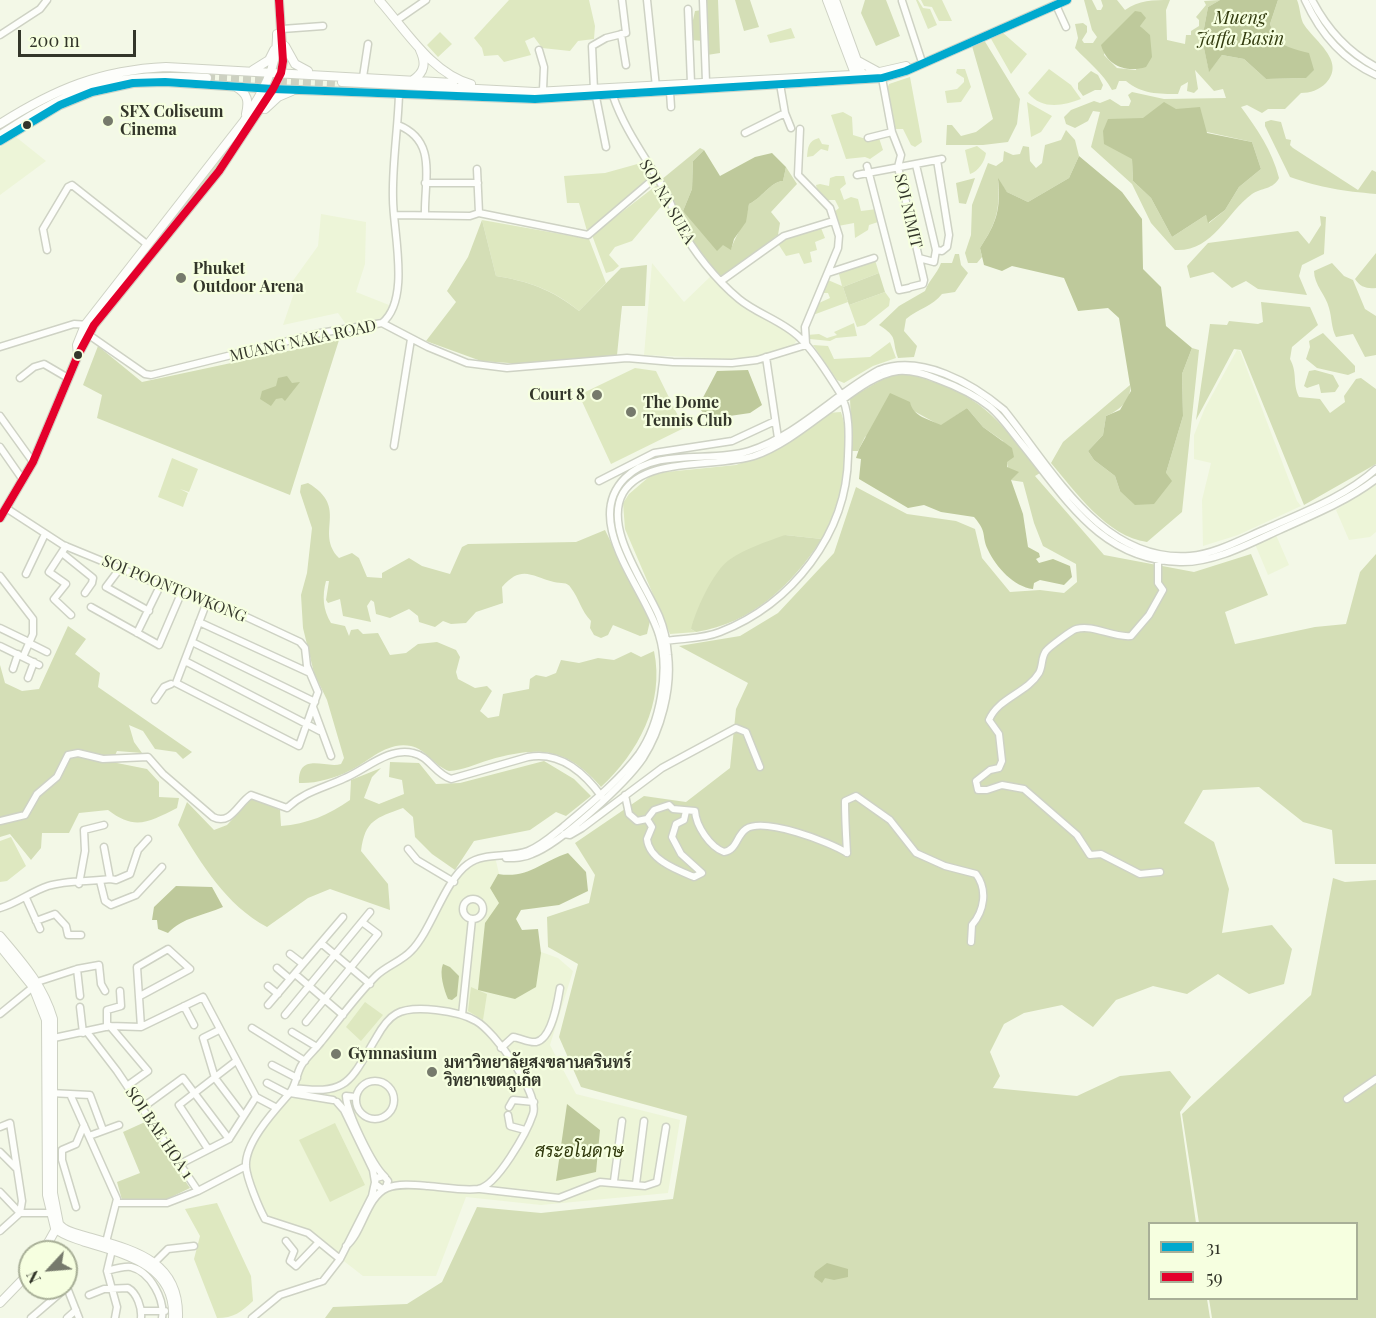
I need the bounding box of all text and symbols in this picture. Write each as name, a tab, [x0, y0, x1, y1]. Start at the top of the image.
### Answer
water label: Mueng Jaffa Basin	[1196, 7, 1284, 50]
scale bar	[21, 18, 140, 56]
text: 200 m	[29, 28, 80, 52]
place label: SFX Coliseum Cinema	[120, 102, 223, 140]
marker: SFX Coliseum Cinema	[101, 114, 115, 128]
unlabelled marker	[21, 119, 33, 131]
street label: SOI NA SUEA	[635, 156, 699, 248]
street label: SOI NIMIT	[890, 172, 926, 250]
place label: Phuket Outdoor Arena	[193, 259, 304, 297]
marker: Phuket Outdoor Arena	[174, 271, 188, 285]
street label: MUANG NAKA ROAD	[228, 316, 378, 366]
unlabelled marker	[72, 349, 84, 361]
place label: Court 8	[529, 385, 585, 405]
marker: Court 8	[590, 388, 604, 402]
place label: The Dome Tennis Club	[643, 393, 732, 431]
marker: The Dome Tennis Club	[624, 405, 638, 419]
street label: SOI POONTOWKONG	[99, 551, 249, 627]
place label: Gymnasium	[348, 1044, 437, 1064]
marker: Gymnasium	[329, 1047, 343, 1061]
place label: มหาวิทยาลัยสงขลานครินทร์ วิทยาเขตภูเก็ต	[444, 1053, 631, 1091]
marker: มหาวิทยาลัยสงขลานครินทร์ วิทยาเขตภูเก็ต	[425, 1065, 439, 1079]
street label: SOI BAE HOA 1	[121, 1083, 197, 1183]
water label: สระอโนดาษ	[534, 1140, 624, 1162]
legend	[1148, 1222, 1358, 1300]
text: 31	[1206, 1235, 1221, 1259]
north arrow	[18, 1240, 78, 1300]
text: 59	[1206, 1265, 1223, 1289]
text: N	[21, 1267, 45, 1287]

